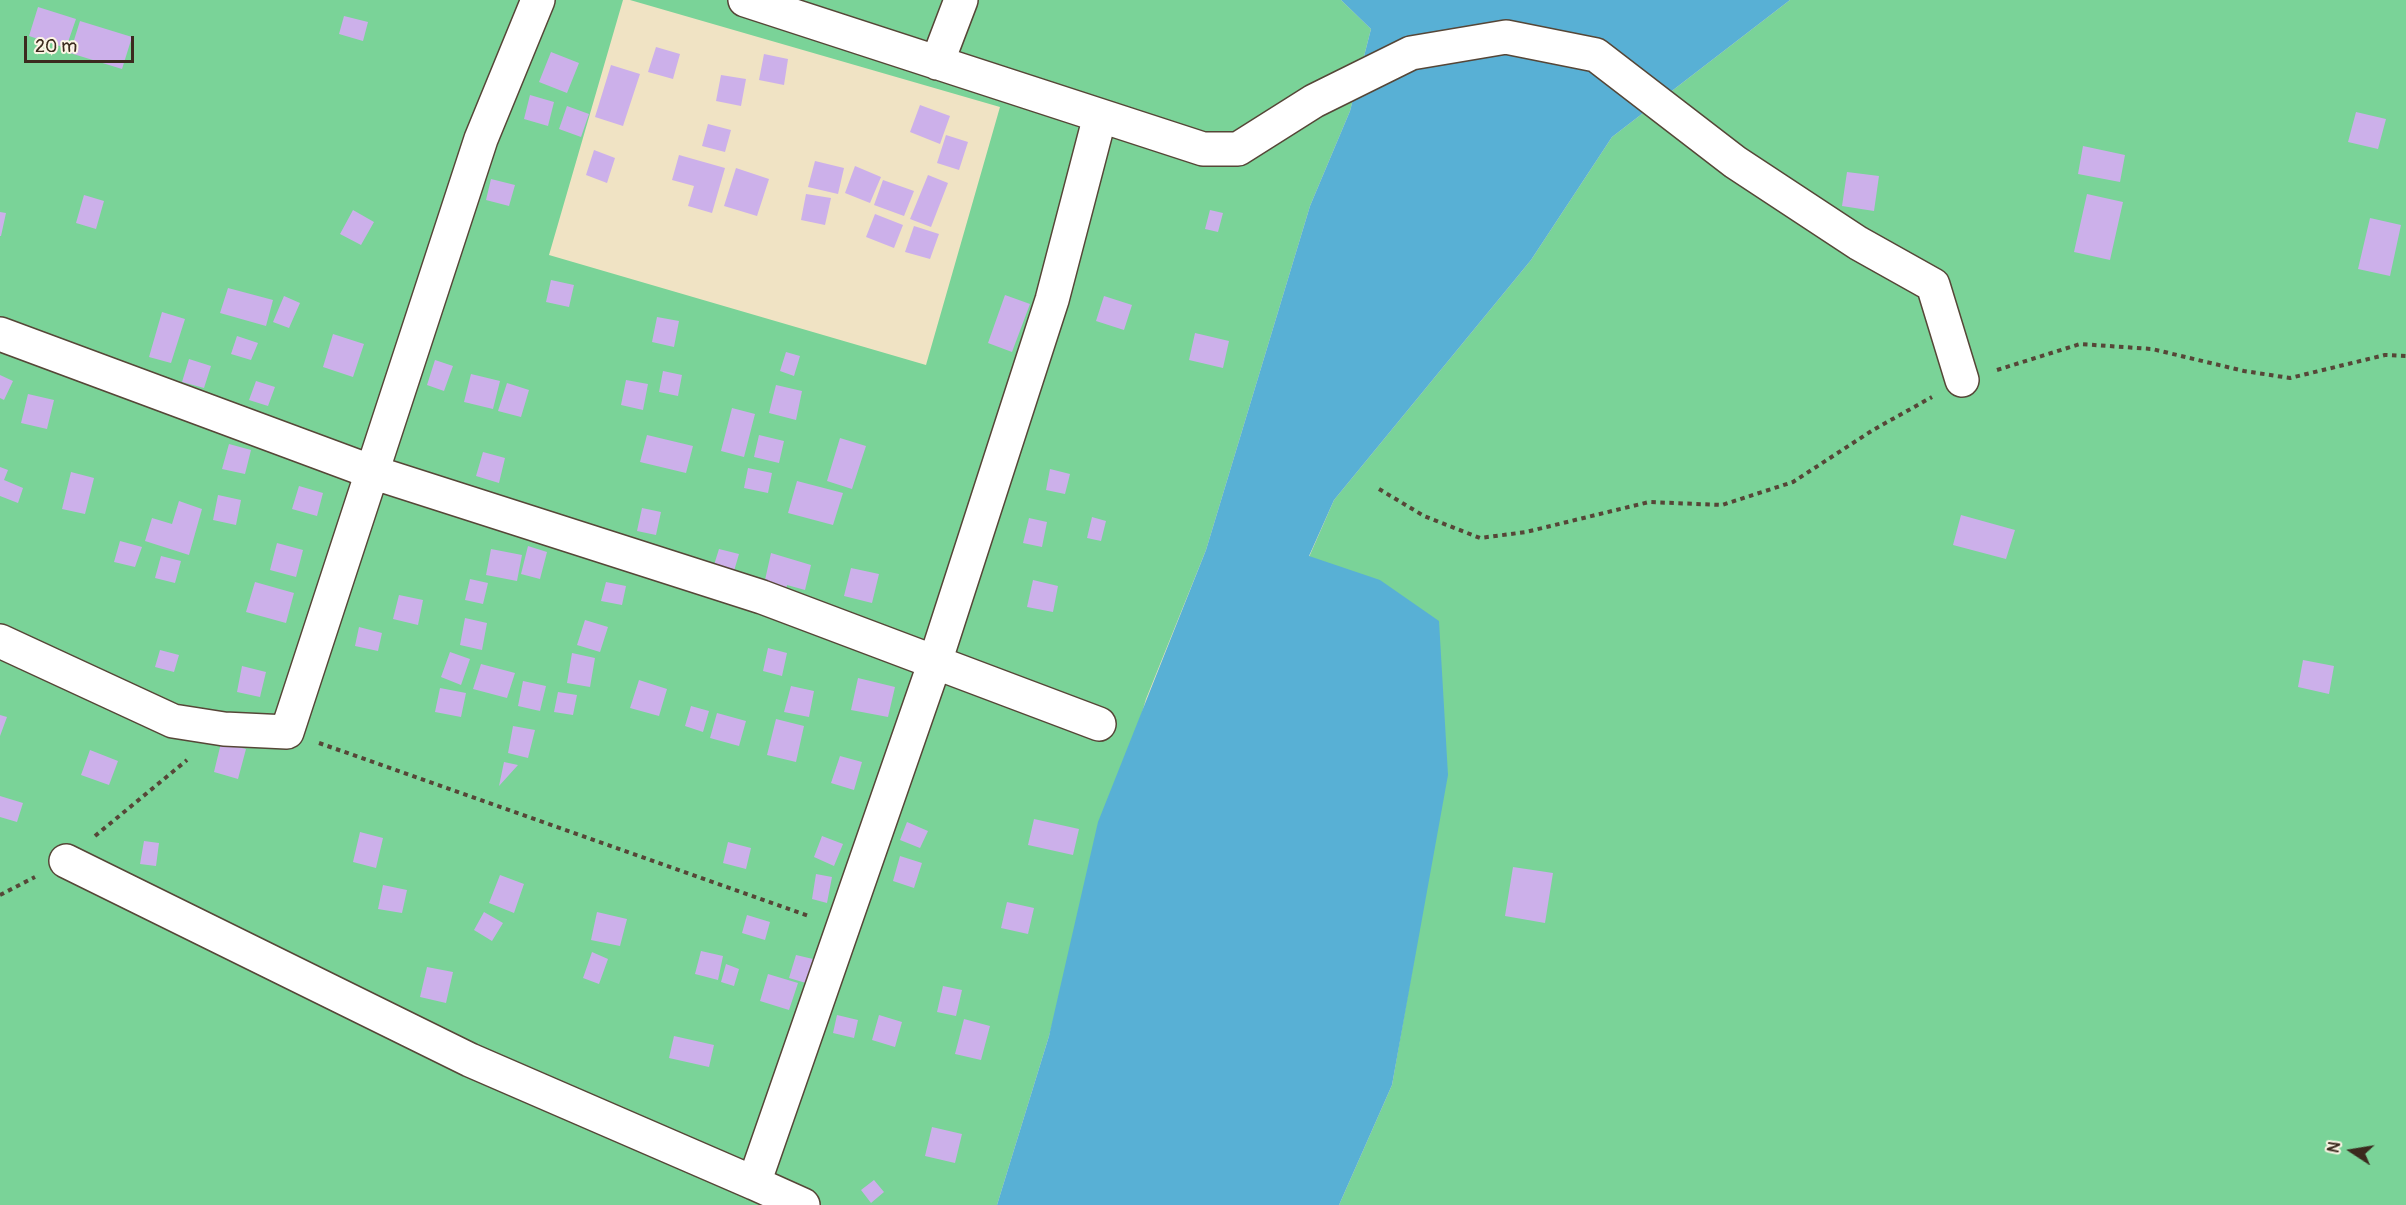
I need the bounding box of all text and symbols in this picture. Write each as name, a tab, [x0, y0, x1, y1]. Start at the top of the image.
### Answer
scale bar	[27, 24, 136, 62]
text: 20 m	[35, 35, 77, 58]
north arrow	[2322, 1121, 2382, 1181]
text: N	[2323, 1140, 2345, 1155]

